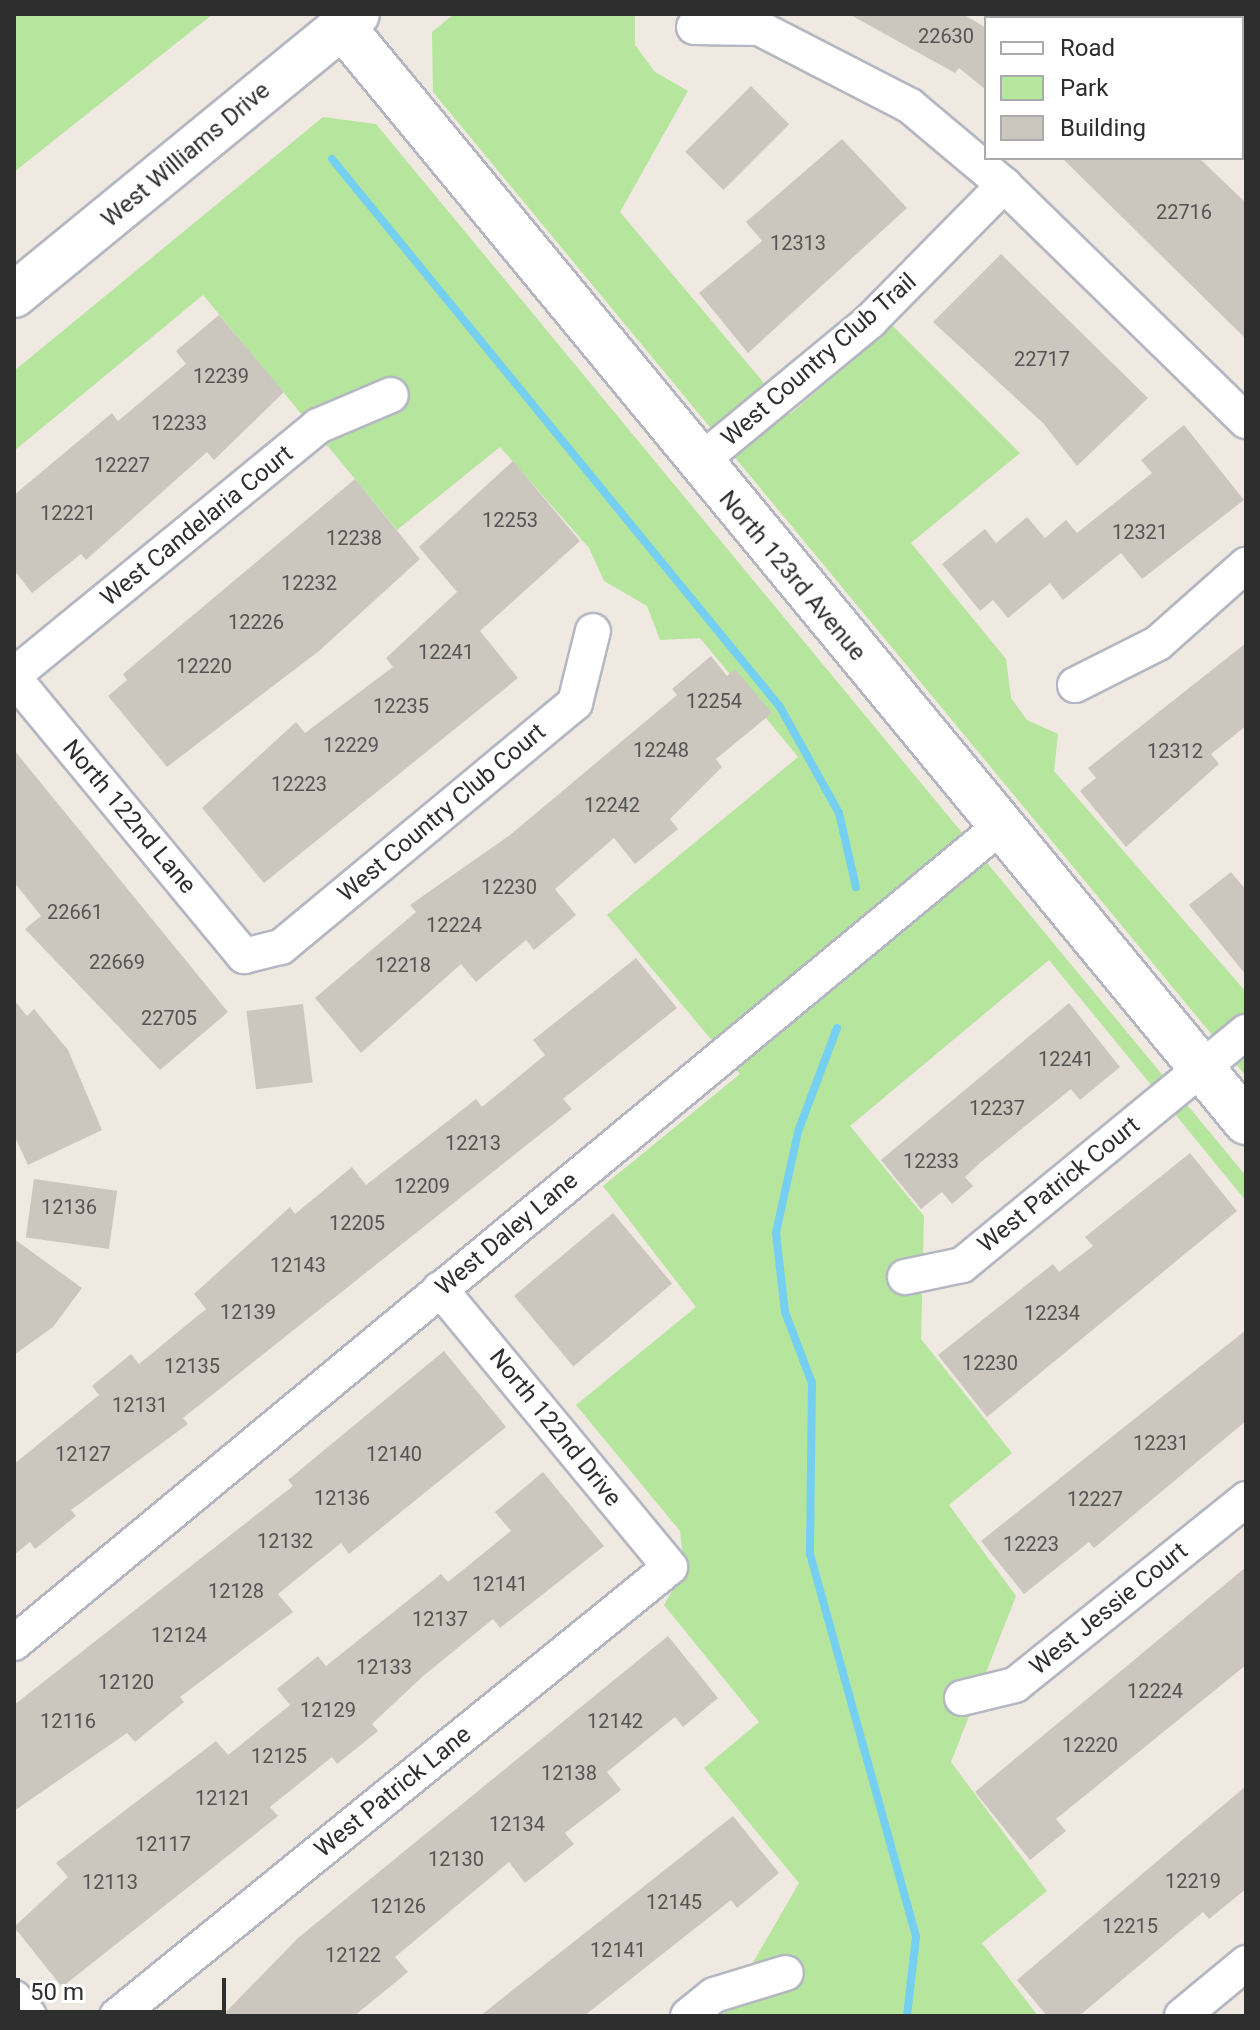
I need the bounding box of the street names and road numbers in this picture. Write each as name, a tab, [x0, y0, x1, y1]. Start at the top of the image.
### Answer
street label: West Williams Drive	[96, 76, 276, 234]
street label: West Country Club Trail	[716, 267, 922, 453]
street label: West Candelaria Court	[95, 440, 299, 612]
street label: North 123rd Avenue	[713, 485, 871, 667]
street label: West Country Club Court	[332, 718, 552, 908]
street label: North 122nd Lane	[56, 734, 202, 900]
street label: West Patrick Court	[972, 1111, 1146, 1259]
street label: West Daley Lane	[430, 1166, 584, 1302]
street label: North 122nd Drive	[483, 1344, 627, 1512]
street label: West Jessie Court	[1024, 1537, 1194, 1681]
street label: West Patrick Lane	[309, 1720, 477, 1864]

